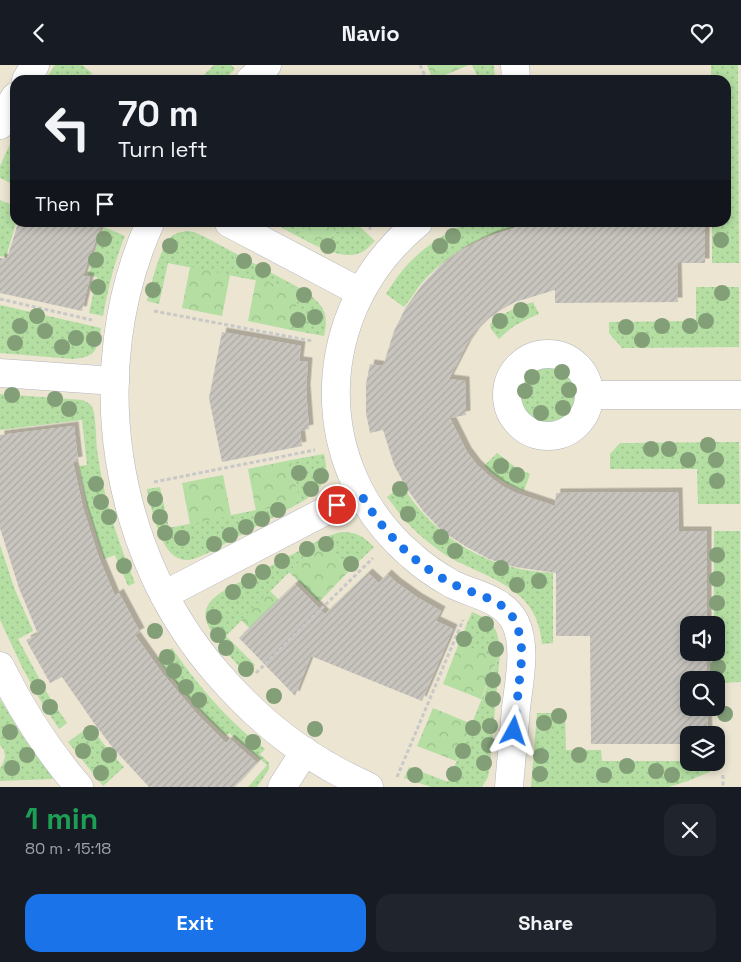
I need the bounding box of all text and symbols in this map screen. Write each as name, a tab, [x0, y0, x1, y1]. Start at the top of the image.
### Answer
icon: back	[25, 19, 53, 47]
text: Navio	[341, 19, 400, 47]
icon: heart	[688, 19, 716, 47]
text: 70 m	[118, 92, 199, 136]
icon: left	[35, 95, 100, 160]
text: Turn left	[118, 135, 208, 163]
icon: arrive	[91, 190, 119, 218]
text: Then	[35, 192, 81, 217]
pin	[316, 484, 358, 526]
icon: arrive	[323, 491, 351, 519]
map controls	[680, 616, 725, 771]
button: sound	[680, 616, 725, 661]
button: search	[680, 671, 725, 716]
position arrow	[487, 704, 539, 756]
button: layers	[680, 726, 725, 771]
text: 1 min	[25, 799, 98, 838]
button: close	[664, 804, 716, 856]
text: 80 m · 15:18	[25, 838, 111, 859]
button: Exit	[25, 894, 366, 952]
button: Share	[376, 894, 716, 952]

